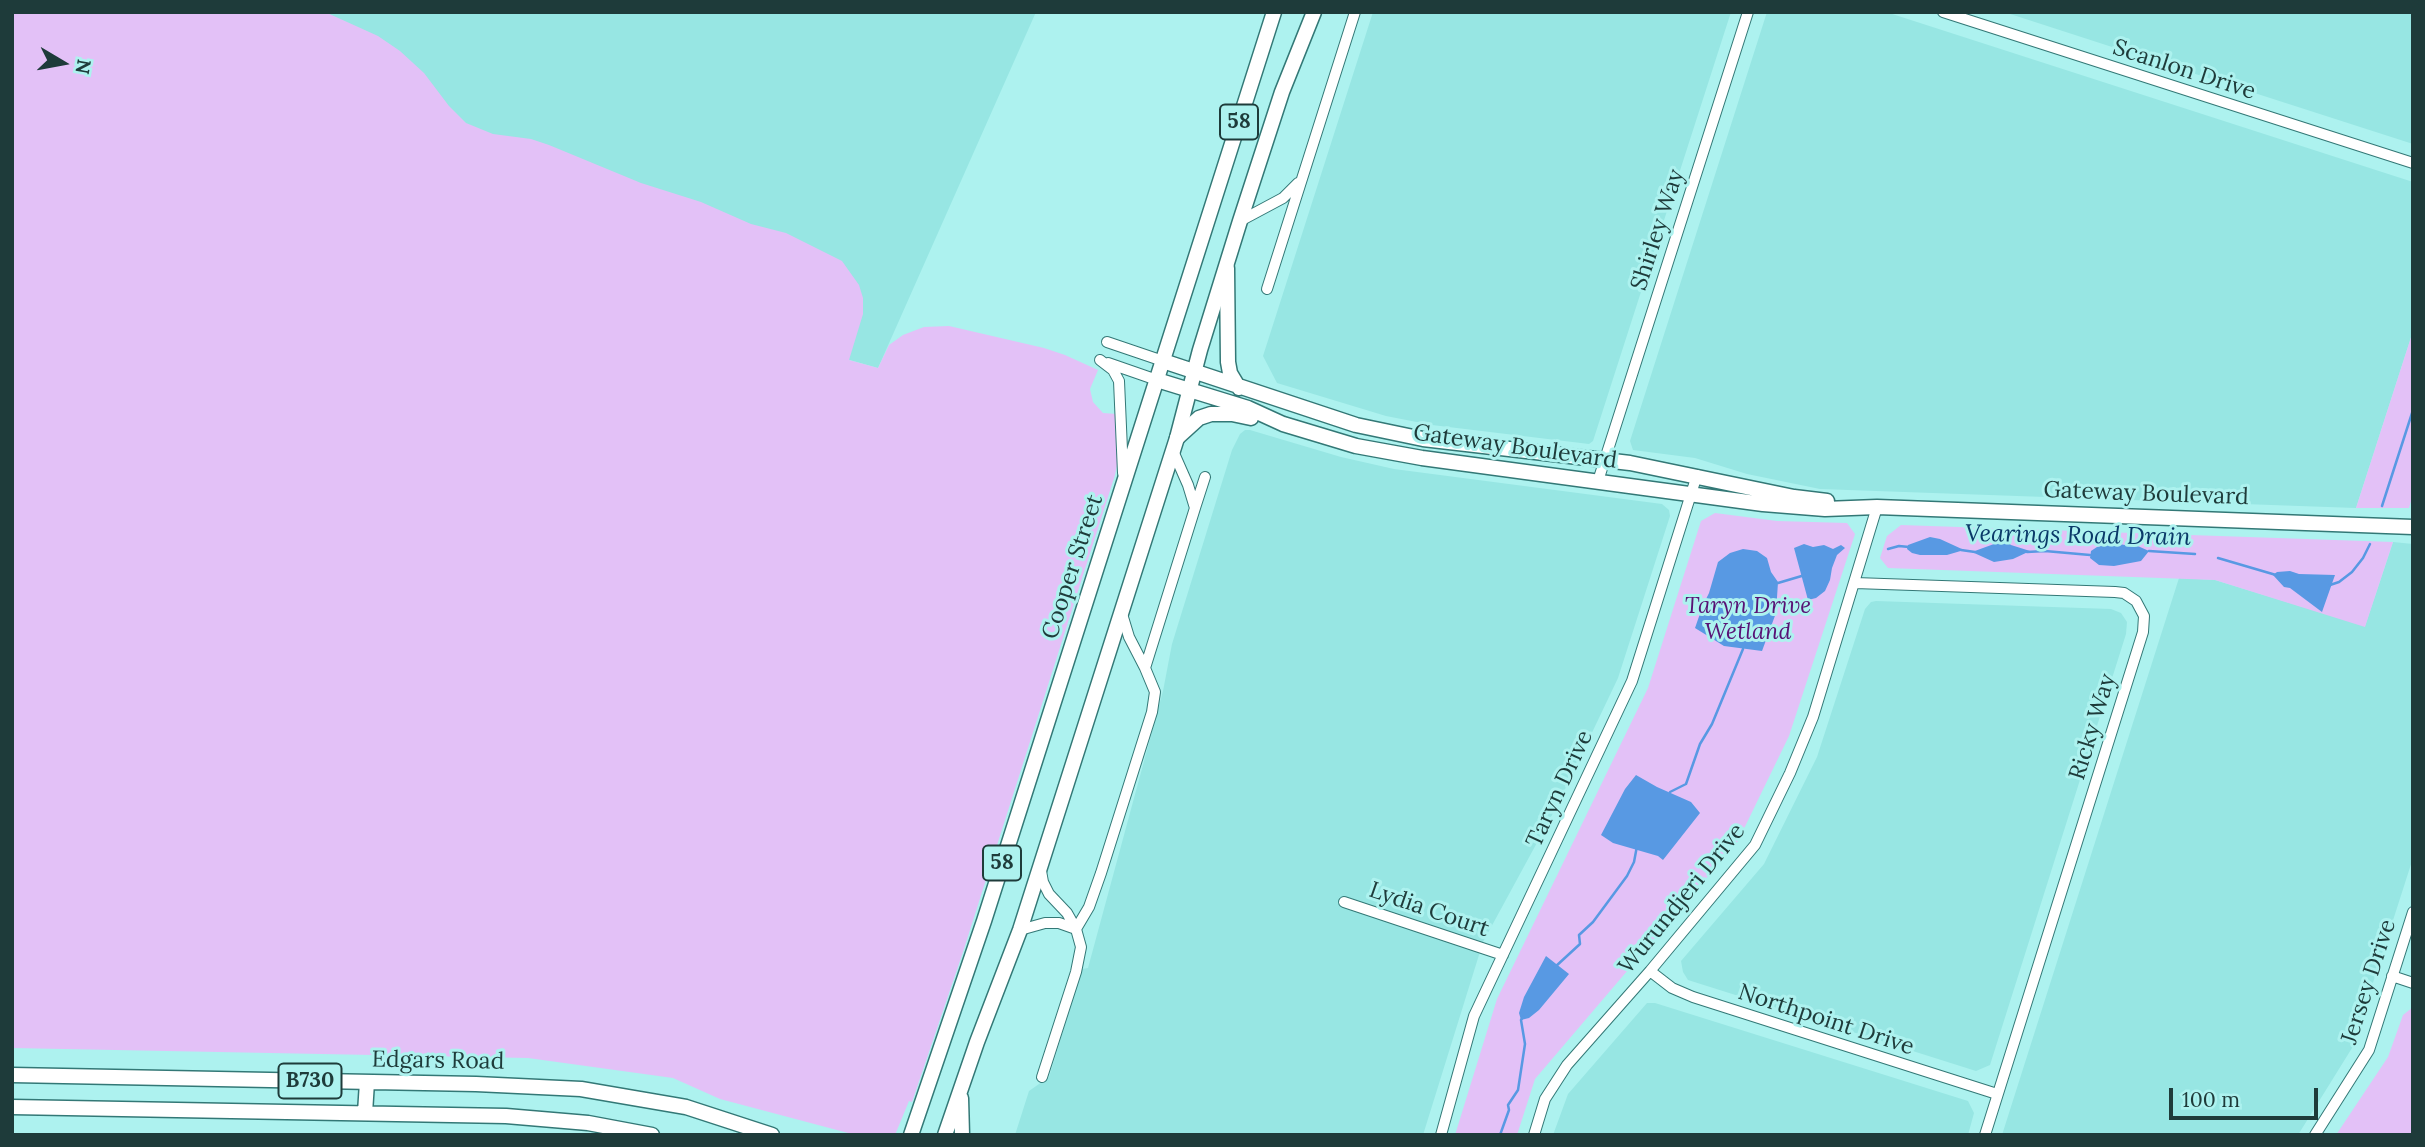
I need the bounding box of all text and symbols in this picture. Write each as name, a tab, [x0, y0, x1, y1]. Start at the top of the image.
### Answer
north arrow	[28, 28, 98, 98]
street label: Scanlon Drive	[2109, 34, 2259, 106]
text: N	[71, 57, 97, 76]
road number: 58	[1220, 104, 1258, 140]
street label: Shirley Way	[1625, 166, 1691, 294]
street label: Gateway Boulevard	[1411, 419, 1619, 475]
street label: Gateway Boulevard	[2043, 477, 2249, 511]
street label: Cooper Street	[1037, 491, 1109, 643]
water label: Vearings Road Drain	[1965, 520, 2191, 552]
park label: Taryn Drive Wetland	[1685, 592, 1811, 646]
street label: Ricky Way	[2064, 671, 2122, 783]
street label: Taryn Drive	[1521, 726, 1599, 852]
street label: Wurundjeri Drive	[1613, 818, 1751, 980]
road number: 58	[983, 846, 1021, 880]
street label: Lydia Court	[1365, 877, 1493, 943]
street label: Jersey Drive	[2336, 916, 2402, 1048]
street label: Northpoint Drive	[1735, 979, 1917, 1061]
street label: Edgars Road	[371, 1046, 505, 1076]
road number: B730	[278, 1064, 342, 1098]
scale bar	[2173, 1074, 2322, 1118]
text: 100 m	[2182, 1086, 2240, 1113]

